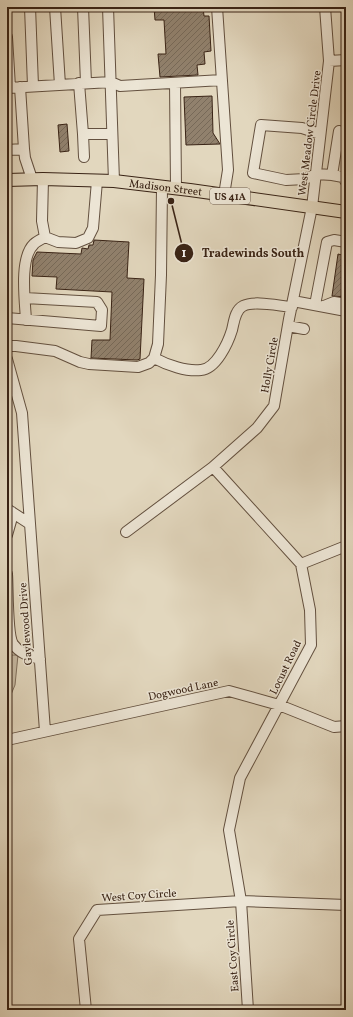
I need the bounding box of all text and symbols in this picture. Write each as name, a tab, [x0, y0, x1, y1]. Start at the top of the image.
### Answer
street label: West Meadow Circle Drive	[295, 69, 326, 197]
street label: Madison Street	[128, 177, 203, 201]
road number: US 41A	[210, 188, 250, 204]
callout: Tradewinds South	[174, 241, 313, 265]
text: 1	[182, 246, 187, 262]
text: Tradewinds South	[202, 246, 304, 262]
street label: Holly Circle	[258, 336, 283, 394]
street label: Gaylewood Drive	[16, 582, 37, 666]
street label: Locust Road	[267, 638, 306, 697]
street label: Dogwood Lane	[147, 676, 220, 705]
street label: West Coy Circle	[101, 886, 177, 907]
street label: East Coy Circle	[224, 920, 243, 992]

